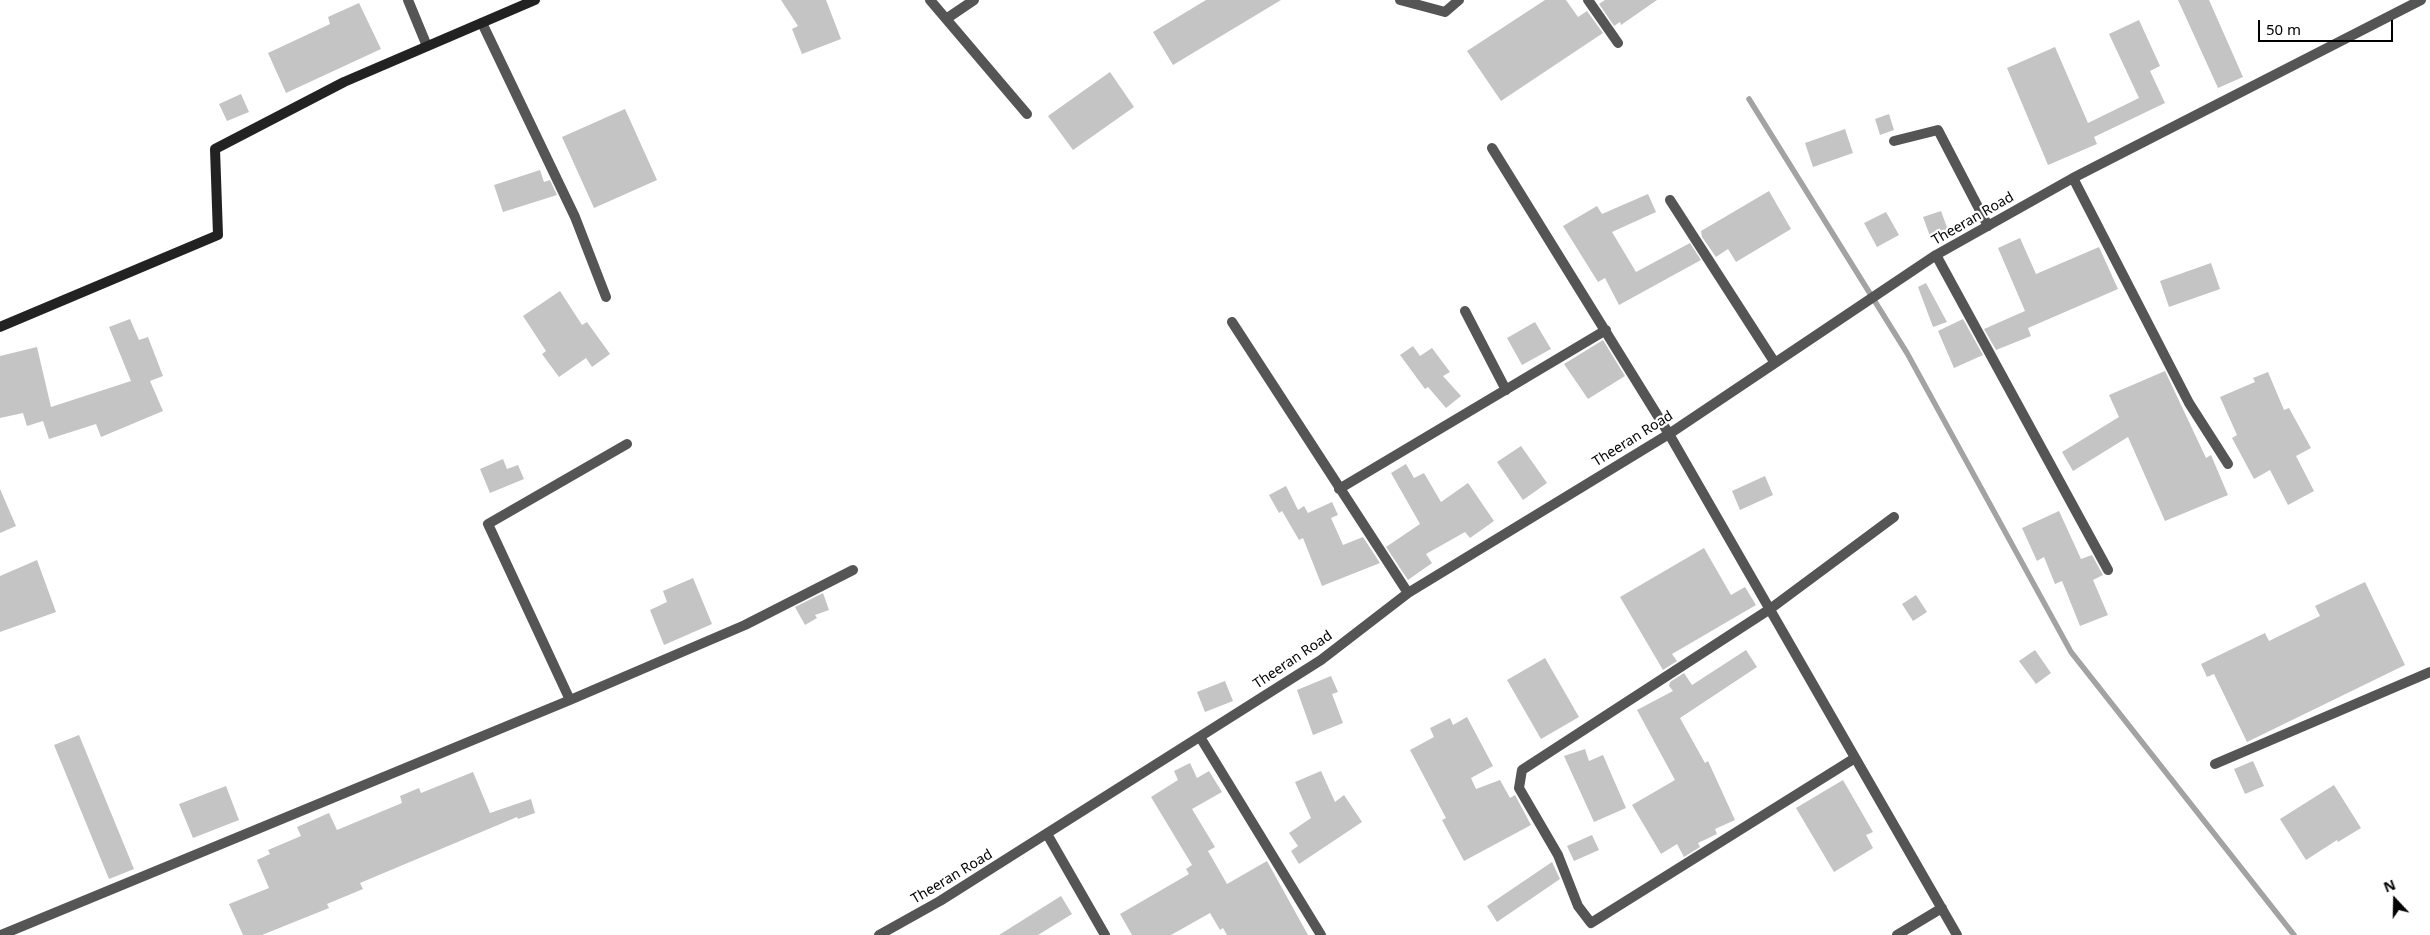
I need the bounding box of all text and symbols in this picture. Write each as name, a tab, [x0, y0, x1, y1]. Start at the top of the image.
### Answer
scale bar	[2260, 10, 2395, 42]
text: 50 m	[2266, 19, 2301, 39]
street label: Theeran Road	[1929, 189, 2017, 249]
street label: Theeran Road	[1590, 408, 1676, 470]
street label: Theeran Road	[1250, 627, 1336, 693]
street label: Theeran Road	[908, 846, 996, 908]
north arrow	[2370, 875, 2420, 925]
text: N	[2381, 875, 2398, 896]

